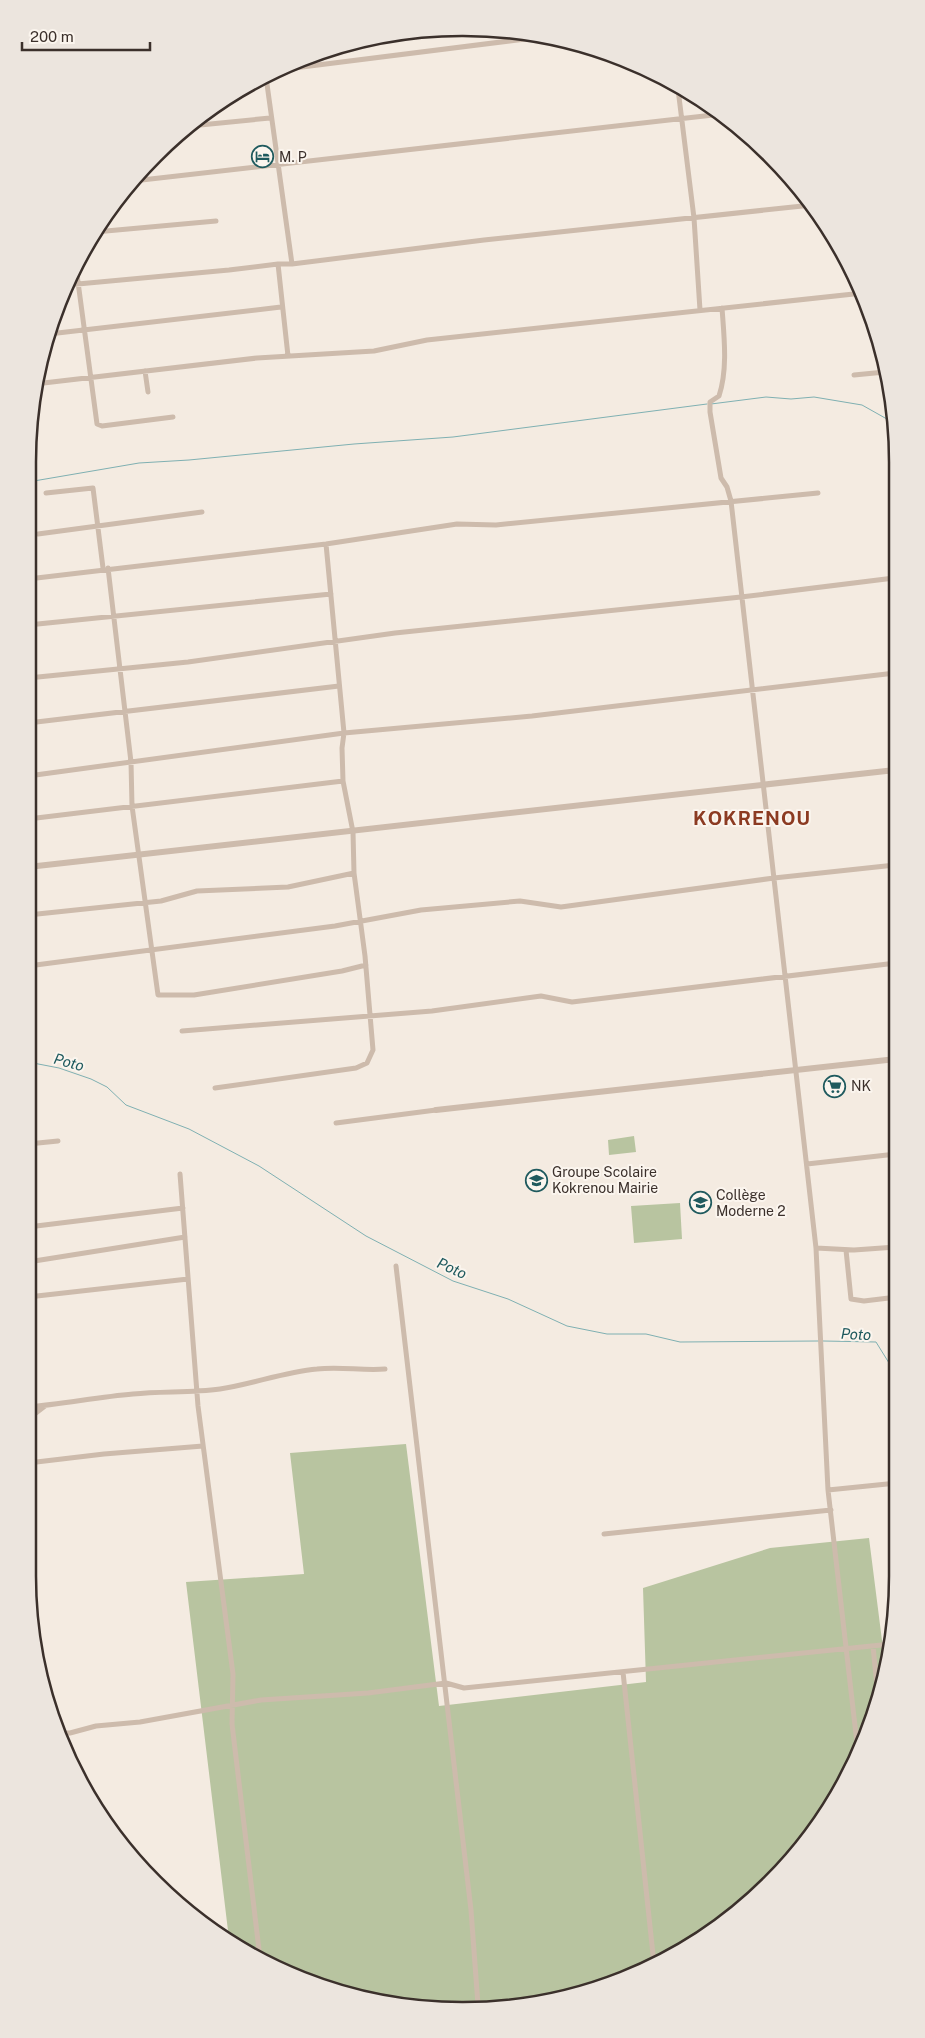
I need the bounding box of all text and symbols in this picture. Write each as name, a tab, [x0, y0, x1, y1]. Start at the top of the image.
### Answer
scale bar	[22, 20, 150, 52]
text: 200 m	[30, 28, 74, 45]
hotel icon: M. P	[251, 145, 275, 169]
place label: M. P	[279, 149, 307, 165]
district label: KOKRENOU	[693, 807, 811, 829]
water label: Poto	[52, 1050, 86, 1074]
supermarket icon: NK	[823, 1074, 847, 1098]
place label: NK	[851, 1078, 872, 1094]
place label: Groupe Scolaire Kokrenou Mairie	[552, 1164, 658, 1196]
school or university icon: Groupe Scolaire Kokrenou Mairie	[524, 1168, 548, 1192]
place label: Collège Moderne 2	[716, 1187, 786, 1219]
school or university icon: Collège Moderne 2	[688, 1191, 712, 1215]
water label: Poto	[435, 1254, 469, 1282]
water label: Poto	[840, 1325, 872, 1343]

